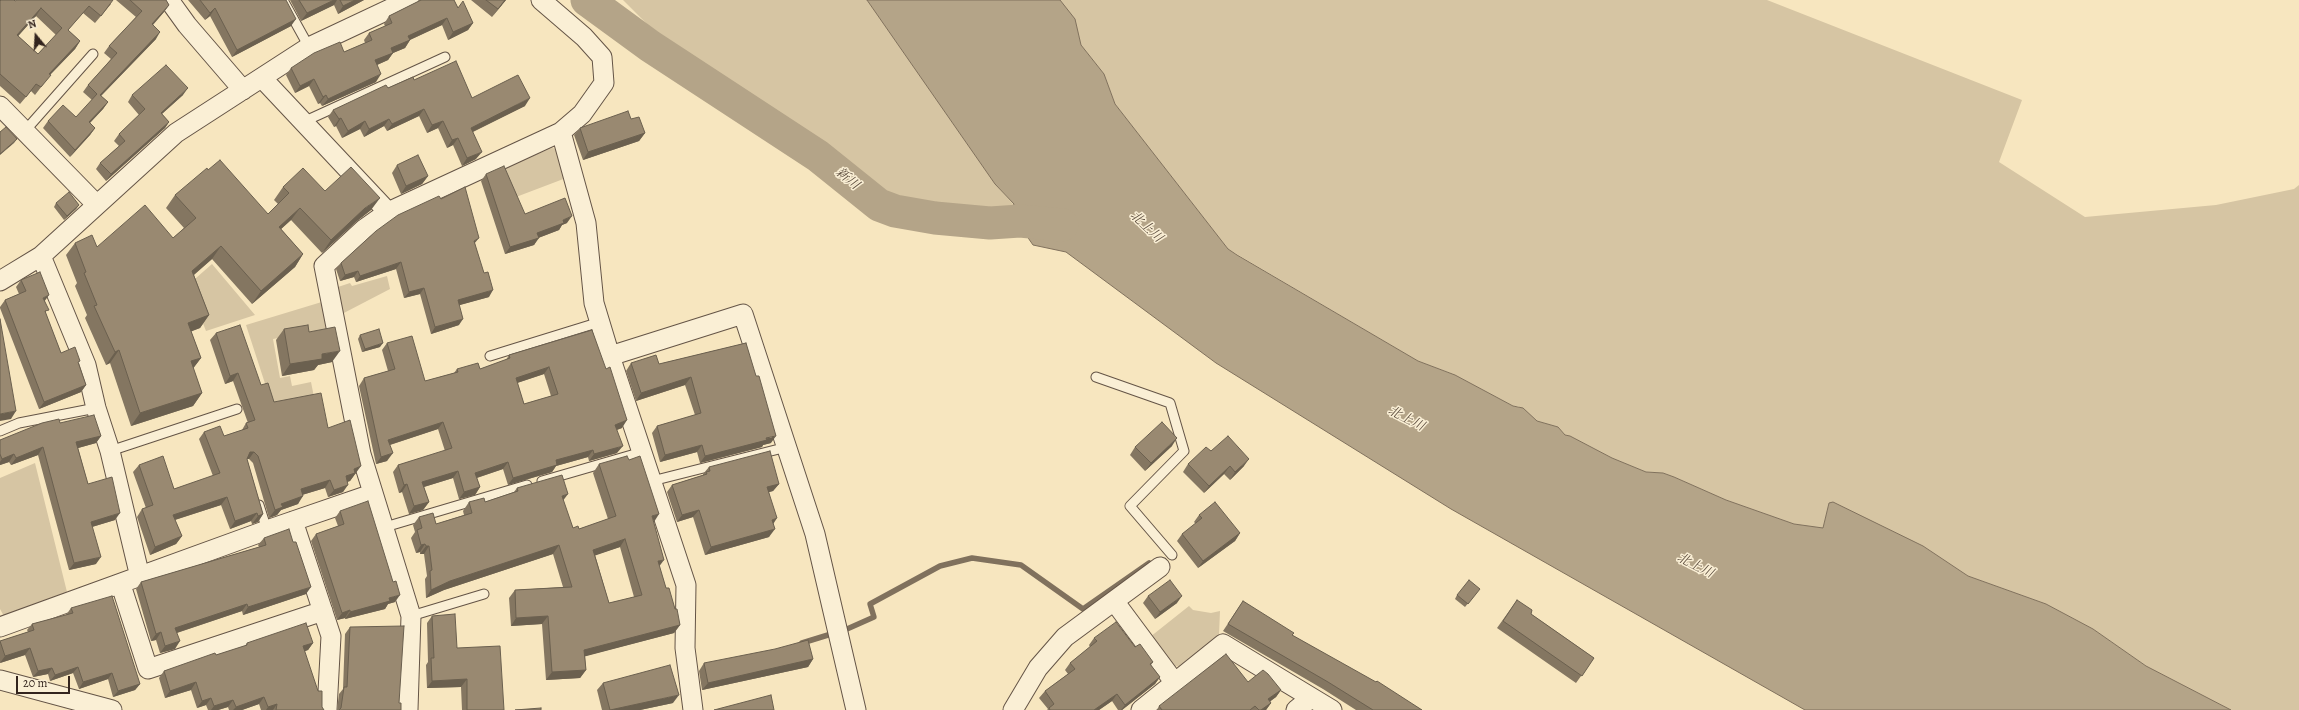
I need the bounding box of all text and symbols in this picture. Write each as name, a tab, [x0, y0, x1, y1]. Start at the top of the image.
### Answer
north arrow	[16, 16, 56, 56]
text: N	[26, 16, 38, 32]
water label: 新川	[832, 165, 862, 193]
water label: 北上川	[1126, 208, 1166, 246]
water label: 北上川	[1385, 403, 1427, 435]
water label: 北上川	[1674, 550, 1716, 582]
scale bar	[18, 668, 72, 694]
text: 20 m	[23, 675, 47, 691]

